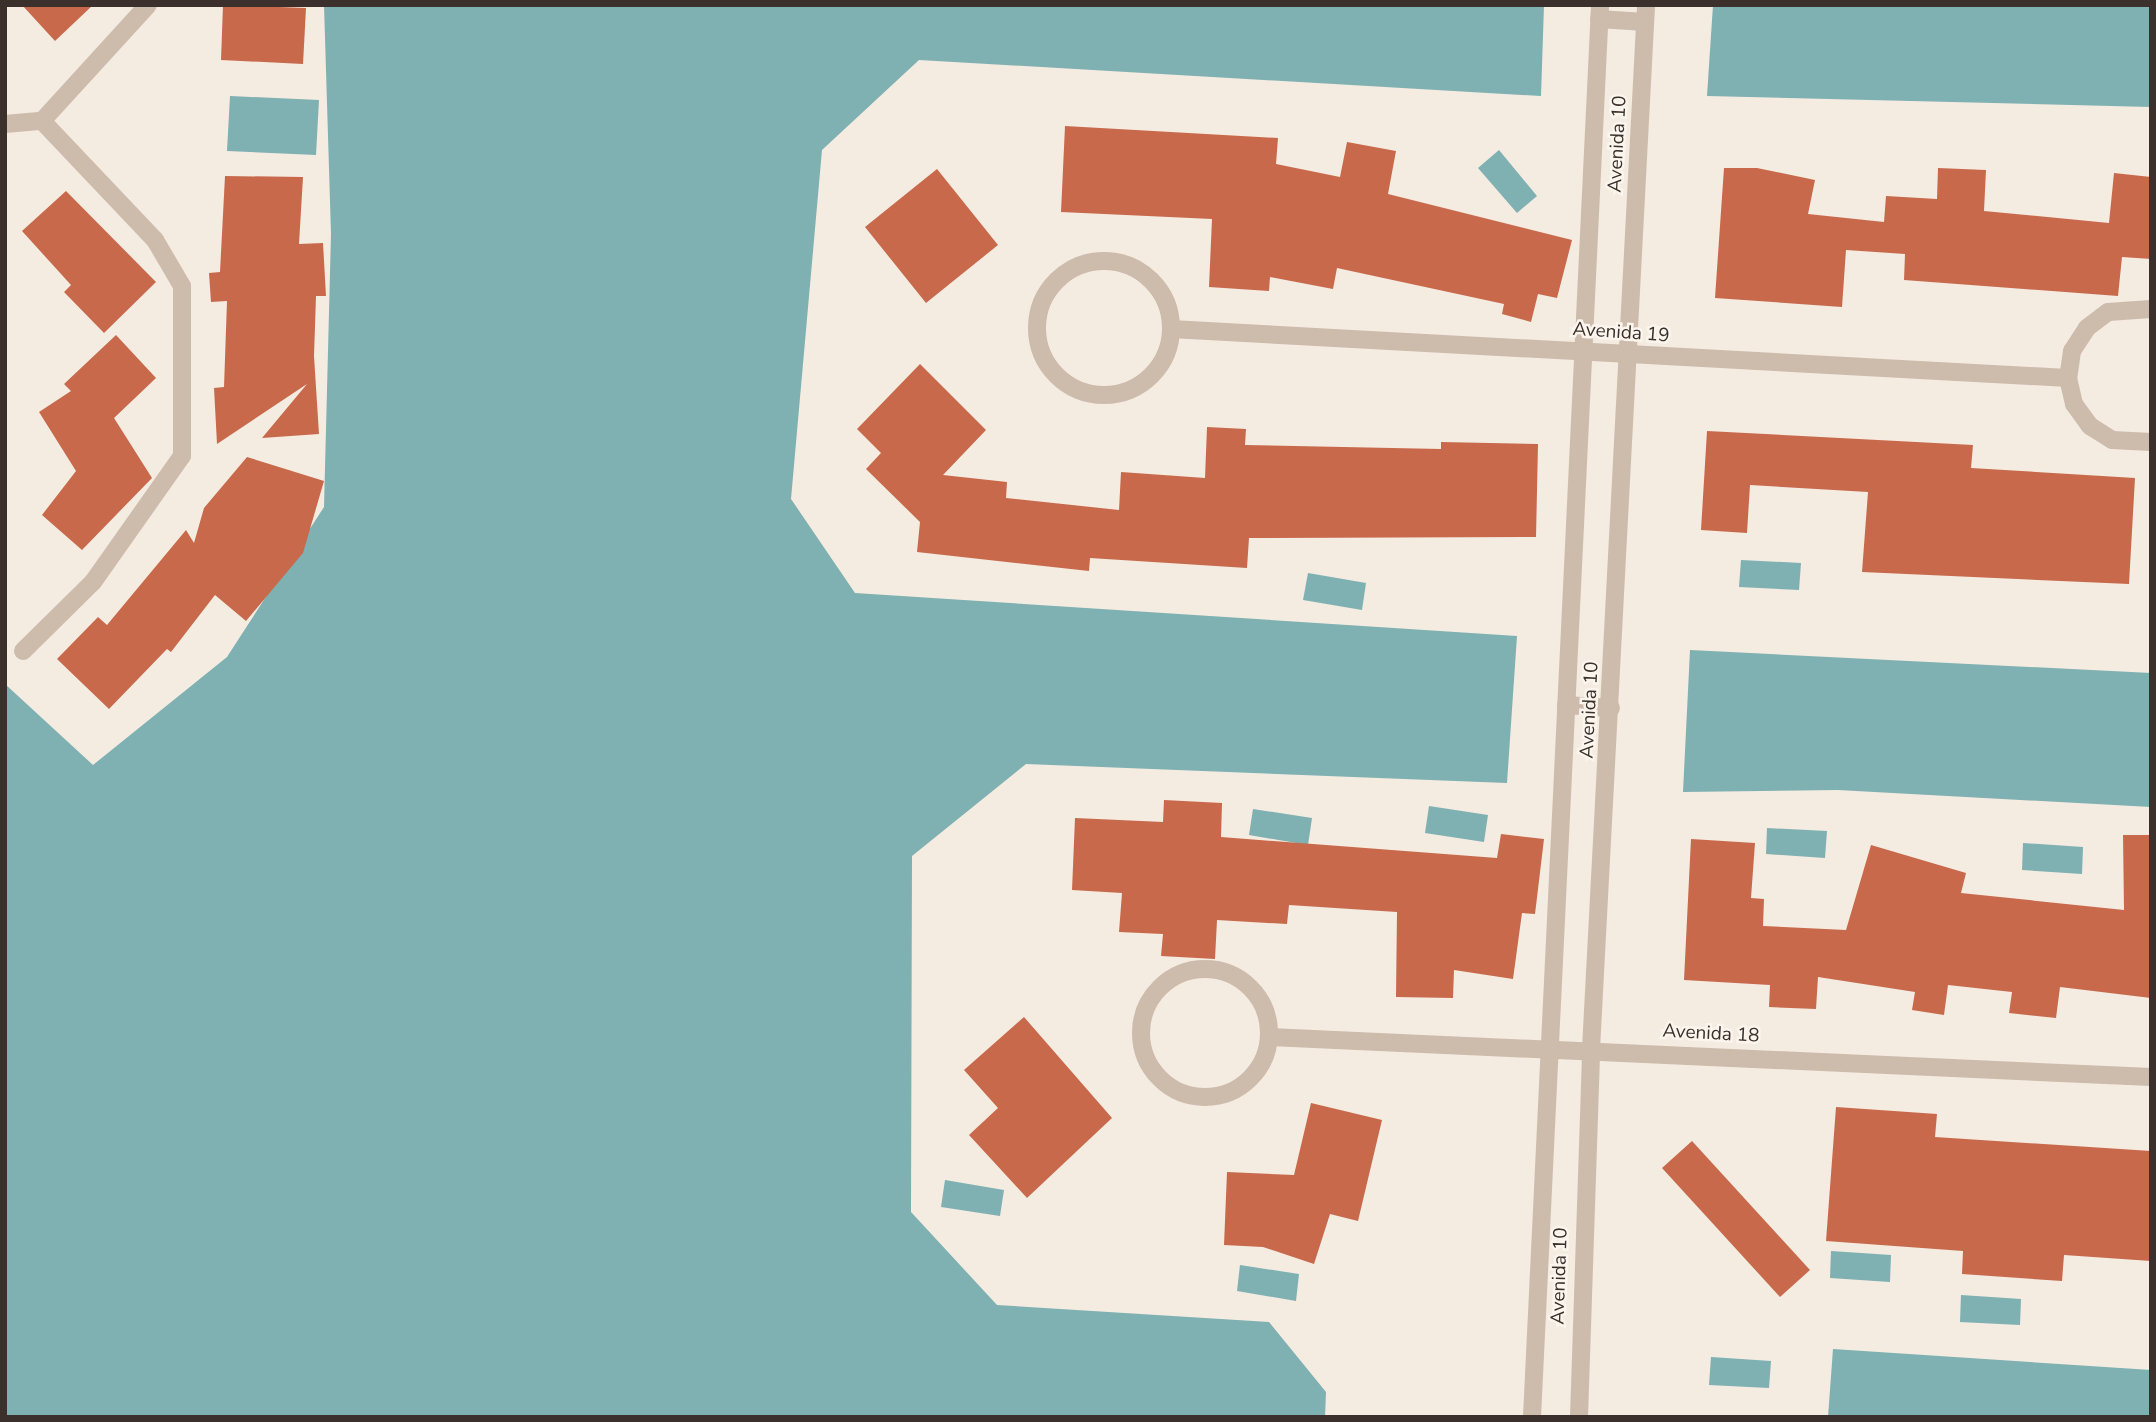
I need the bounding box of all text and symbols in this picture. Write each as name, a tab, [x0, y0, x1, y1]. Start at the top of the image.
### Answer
street label: Avenida 10	[1604, 95, 1632, 193]
street label: Avenida 19	[1572, 318, 1670, 348]
street label: Avenida 10	[1576, 661, 1604, 759]
street label: Avenida 18	[1662, 1020, 1760, 1048]
street label: Avenida 10	[1547, 1227, 1573, 1325]

